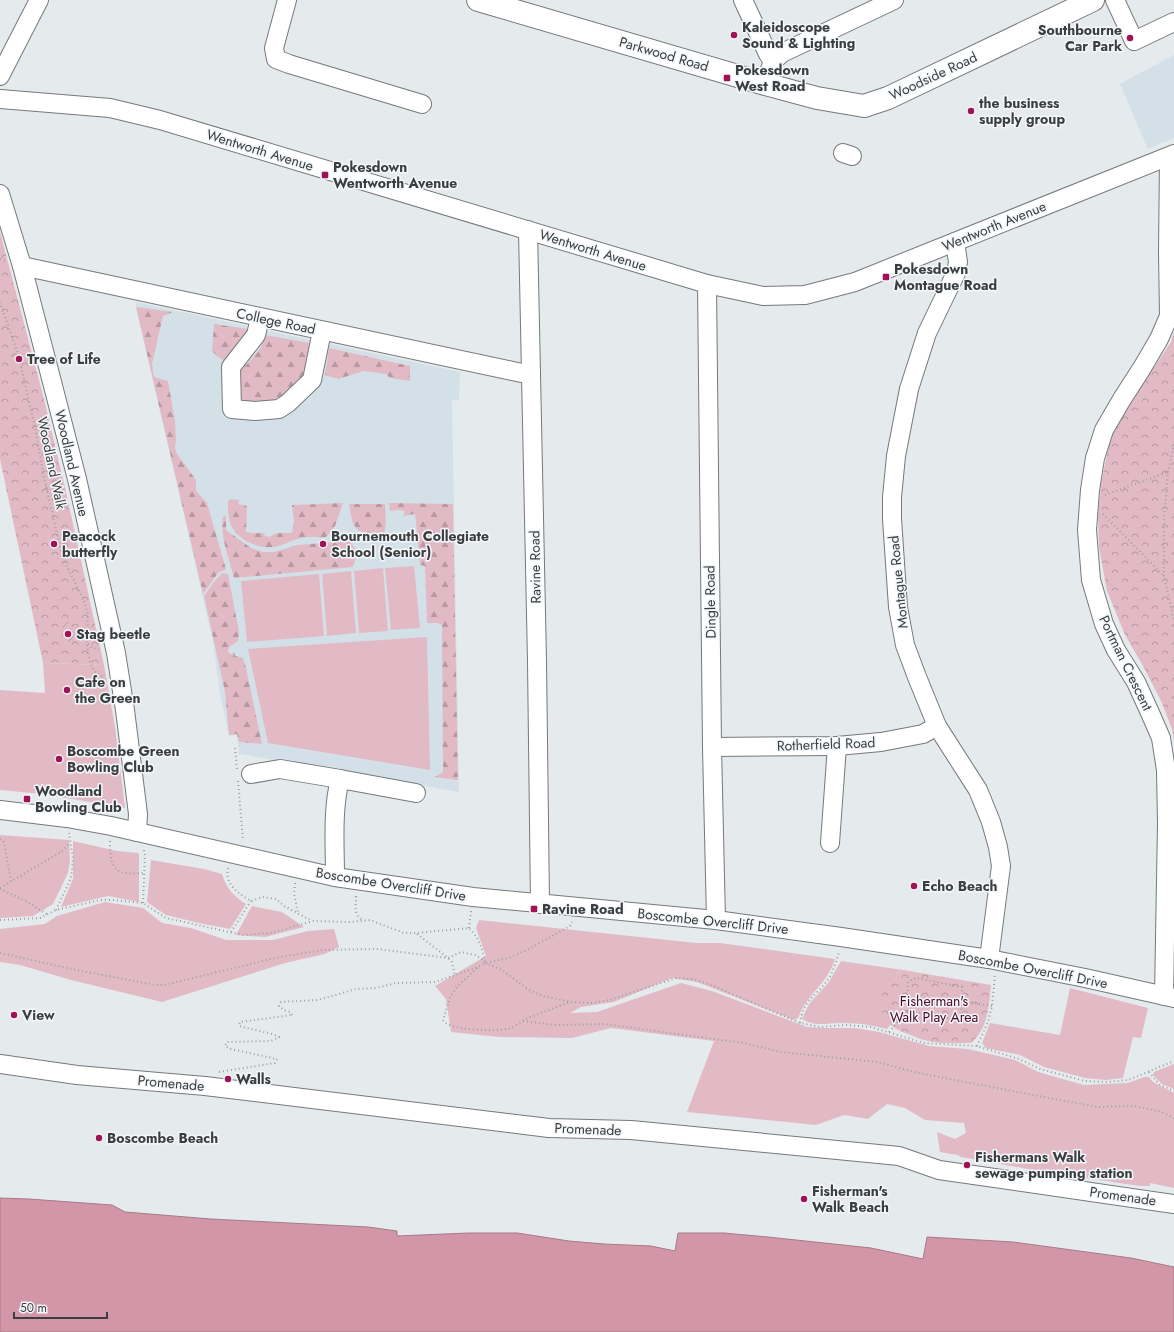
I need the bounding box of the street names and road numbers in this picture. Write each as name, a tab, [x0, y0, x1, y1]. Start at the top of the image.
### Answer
street label: Parkwood Road	[617, 32, 711, 76]
street label: Woodside Road	[886, 47, 980, 105]
street label: Wentworth Avenue	[204, 124, 316, 176]
street label: Wentworth Avenue	[939, 196, 1049, 256]
street label: Wentworth Avenue	[537, 224, 649, 276]
street label: College Road	[235, 303, 317, 339]
street label: Woodland Avenue	[50, 408, 94, 518]
street label: Woodland Walk	[32, 415, 72, 512]
street label: Ravine Road	[524, 530, 546, 604]
street label: Montague Road	[883, 535, 913, 629]
street label: Dingle Road	[699, 565, 721, 639]
street label: Portman Crescent	[1094, 612, 1158, 715]
street label: Rotherfield Road	[776, 732, 876, 756]
street label: Boscombe Overcliff Drive	[315, 862, 467, 906]
street label: Boscombe Overcliff Drive	[637, 903, 789, 939]
street label: Boscombe Overcliff Drive	[957, 945, 1109, 993]
street label: Promenade	[137, 1070, 205, 1096]
street label: Promenade	[554, 1118, 622, 1140]
street label: Promenade	[1088, 1181, 1158, 1211]

